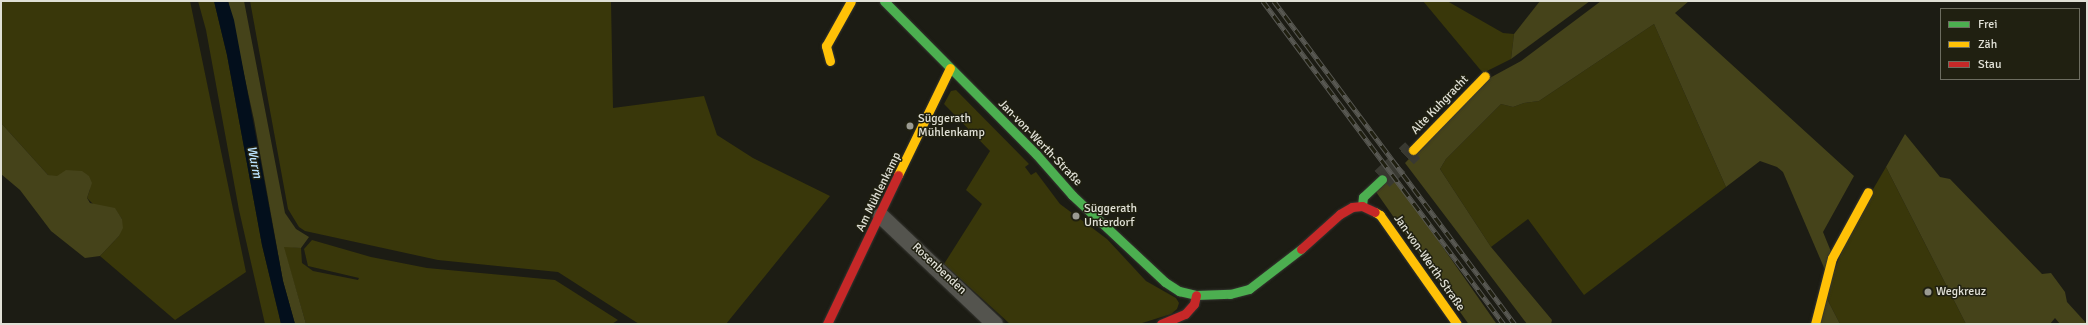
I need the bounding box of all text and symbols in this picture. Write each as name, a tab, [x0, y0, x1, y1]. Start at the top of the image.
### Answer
legend	[1940, 8, 2080, 80]
text: Frei	[1978, 17, 1997, 32]
text: Zäh	[1978, 37, 1997, 52]
text: Stau	[1978, 57, 2002, 72]
street label: Alte Kuhgracht	[1408, 73, 1472, 137]
street label: Jan-von-Werth-Straße	[995, 97, 1085, 189]
place label: Süggerath Mühlenkamp	[918, 112, 985, 140]
marker: Süggerath Mühlenkamp	[905, 121, 915, 131]
water label: Wurm	[243, 144, 265, 180]
street label: Am Mühlenkamp	[854, 150, 904, 234]
place label: Süggerath Unterdorf	[1084, 202, 1137, 230]
marker: Süggerath Unterdorf	[1071, 211, 1081, 221]
street label: Jan-von-Werth-Straße	[1390, 212, 1468, 314]
street label: Rosenbenden	[909, 240, 969, 298]
place label: Wegkreuz	[1936, 285, 1986, 299]
marker: Wegkreuz	[1923, 287, 1933, 297]

